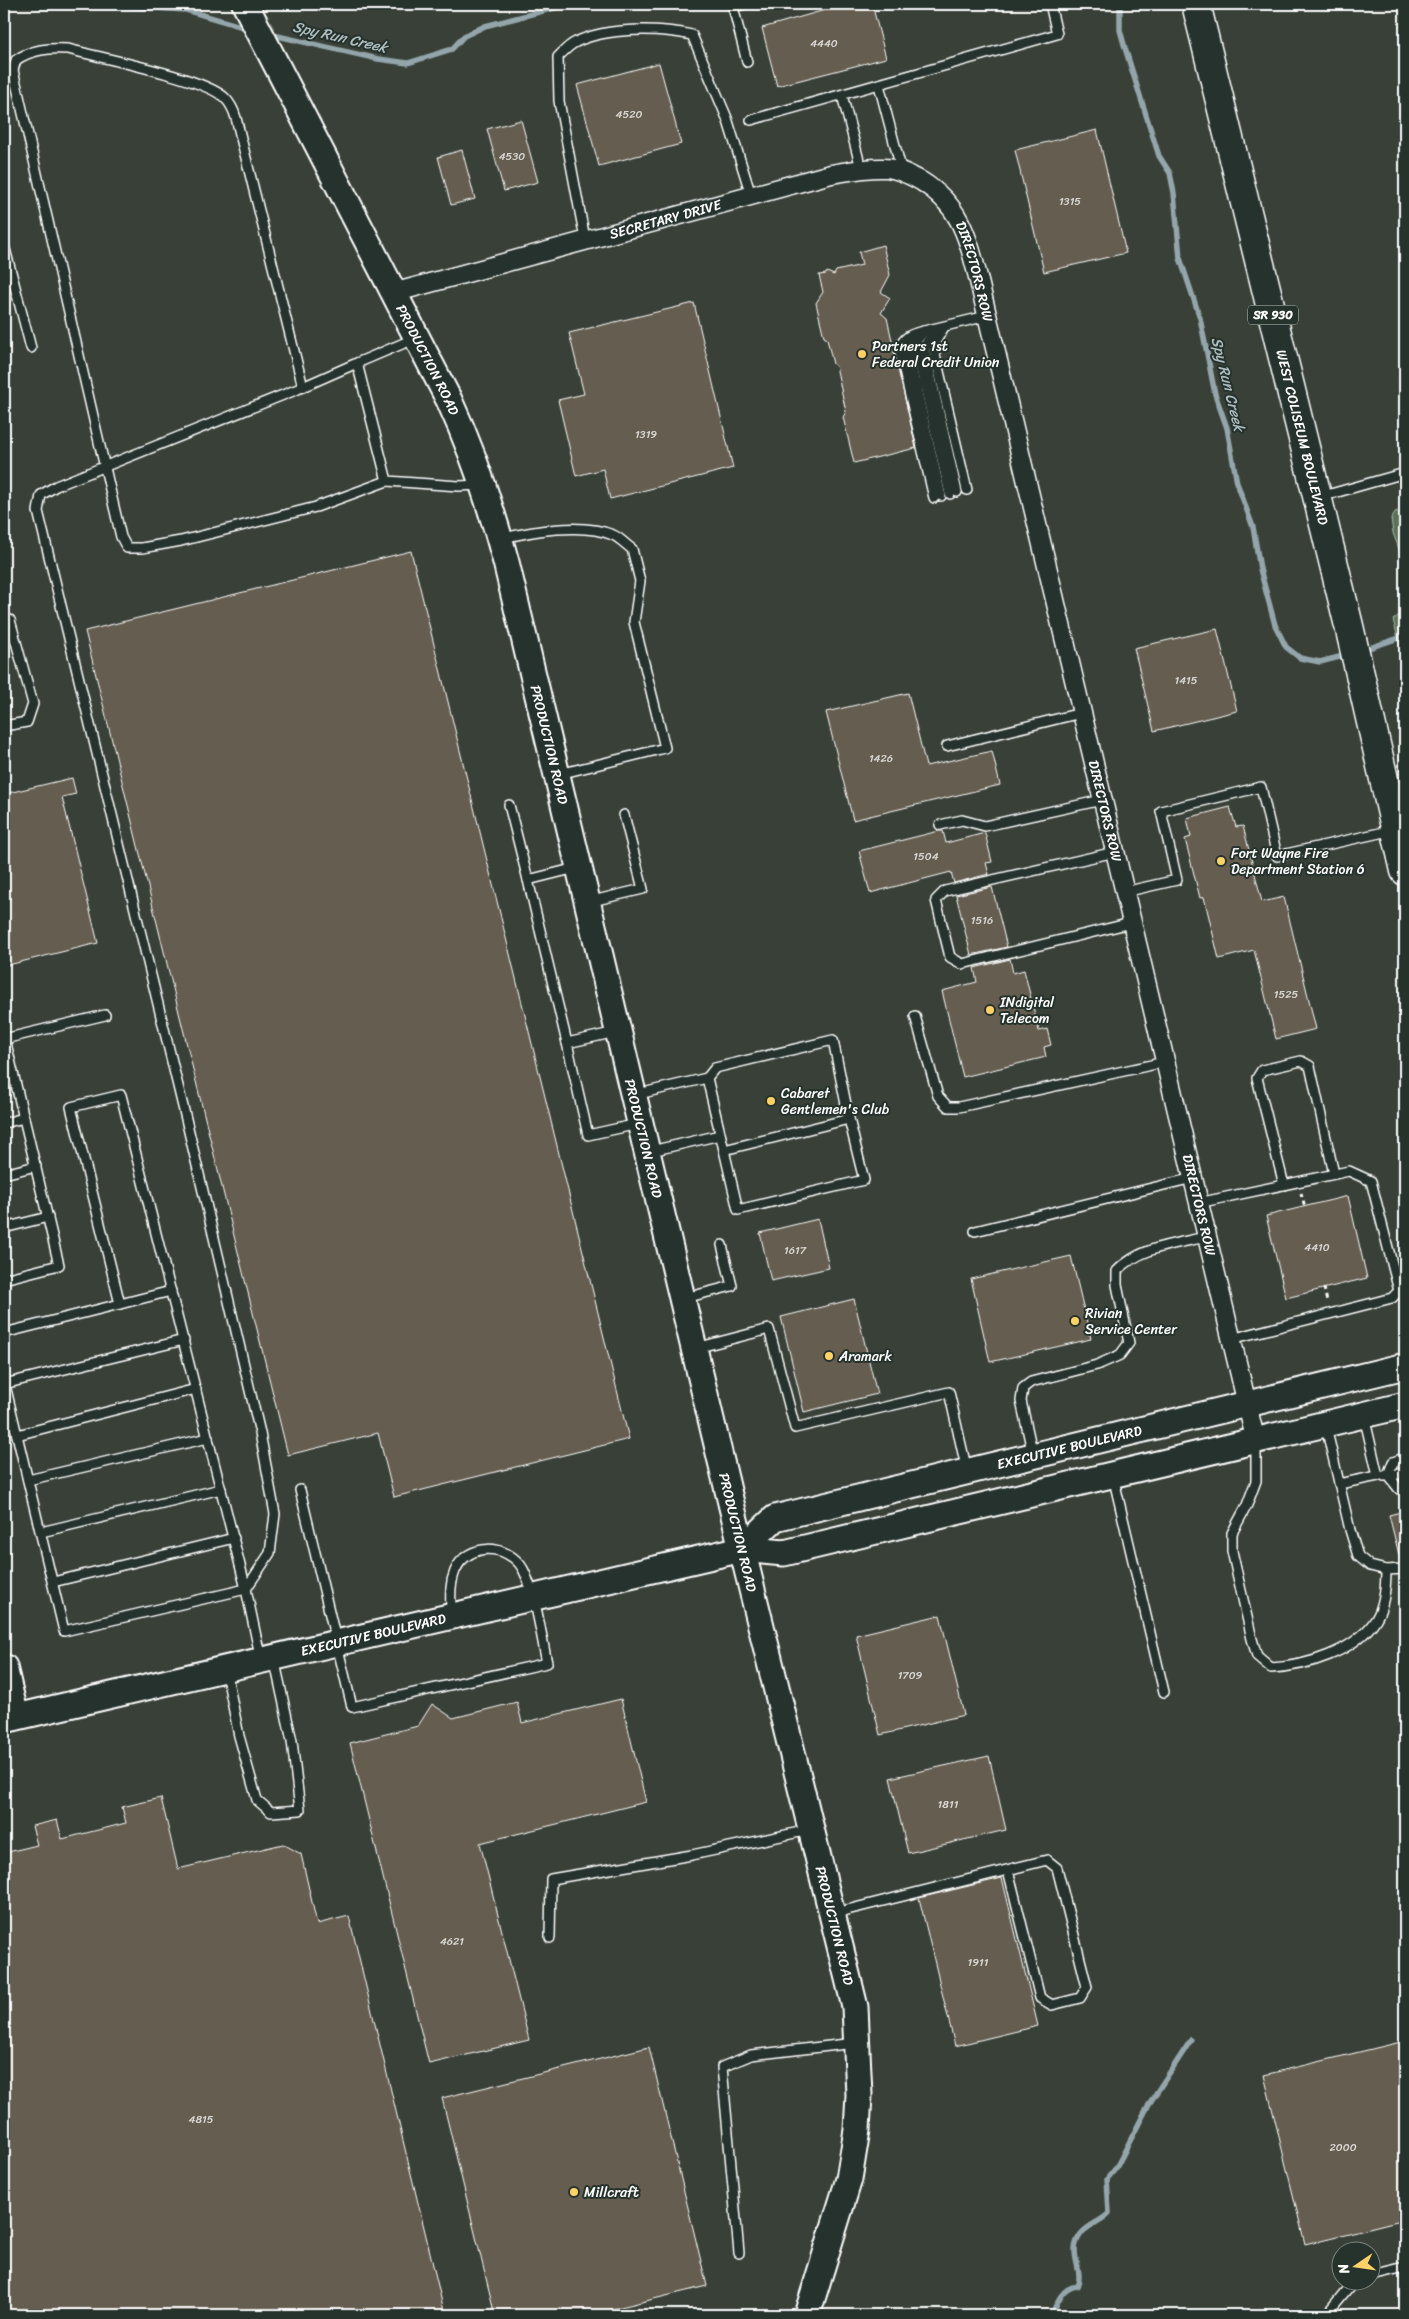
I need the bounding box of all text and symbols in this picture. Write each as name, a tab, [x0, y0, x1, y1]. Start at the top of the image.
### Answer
water label: Spy Run Creek	[290, 14, 392, 61]
house number: 4440	[810, 34, 838, 53]
house number: 4520	[616, 105, 642, 124]
house number: 4530	[499, 147, 525, 166]
street label: SECRETARY DRIVE	[606, 192, 725, 246]
house number: 1315	[1059, 192, 1081, 211]
street label: DIRECTORS ROW	[949, 217, 1001, 324]
street label: PRODUCTION ROAD	[389, 300, 467, 420]
road number: SR 930	[1248, 306, 1298, 324]
place label: Partners 1st Federal Credit Union	[872, 334, 1000, 375]
water label: Spy Run Creek	[1204, 334, 1253, 436]
street label: WEST COLISEUM BOULEVARD	[1269, 347, 1336, 528]
marker: Partners 1st Federal Credit Union	[856, 348, 868, 360]
house number: 1319	[635, 425, 657, 444]
house number: 1415	[1174, 671, 1198, 690]
street label: PRODUCTION ROAD	[523, 682, 576, 807]
house number: 1426	[869, 749, 893, 768]
street label: DIRECTORS ROW	[1081, 758, 1130, 864]
place label: Fort Wayne Fire Department Station 6	[1231, 841, 1365, 882]
house number: 1504	[913, 847, 939, 866]
marker: Fort Wayne Fire Department Station 6	[1215, 855, 1227, 867]
house number: 1516	[971, 911, 993, 930]
house number: 1525	[1274, 985, 1299, 1004]
place label: INdigital Telecom	[999, 990, 1055, 1031]
marker: INdigital Telecom	[984, 1004, 996, 1016]
street label: PRODUCTION ROAD	[618, 1076, 670, 1201]
place label: Cabaret Gentlemen's Club	[781, 1081, 890, 1122]
marker: Cabaret Gentlemen's Club	[765, 1095, 777, 1107]
street label: DIRECTORS ROW	[1175, 1151, 1224, 1258]
house number: 4410	[1304, 1238, 1330, 1257]
house number: 1617	[784, 1241, 807, 1260]
place label: Rivian Service Center	[1085, 1301, 1178, 1342]
marker: Rivian Service Center	[1069, 1315, 1081, 1327]
place label: Aramark	[838, 1344, 892, 1369]
marker: Aramark	[823, 1350, 835, 1362]
street label: EXECUTIVE BOULEVARD	[994, 1417, 1145, 1477]
street label: PRODUCTION ROAD	[712, 1470, 765, 1595]
street label: EXECUTIVE BOULEVARD	[298, 1605, 449, 1663]
house number: 1709	[898, 1666, 923, 1685]
house number: 1811	[938, 1795, 959, 1814]
street label: PRODUCTION ROAD	[808, 1863, 862, 1988]
house number: 4621	[440, 1932, 464, 1951]
house number: 1911	[968, 1953, 989, 1972]
house number: 4815	[189, 2110, 214, 2129]
house number: 2000	[1329, 2138, 1357, 2157]
place label: Millcraft	[584, 2180, 639, 2205]
marker: Millcraft	[568, 2186, 580, 2198]
north arrow	[1332, 2242, 1382, 2292]
text: N	[1330, 2261, 1357, 2277]

